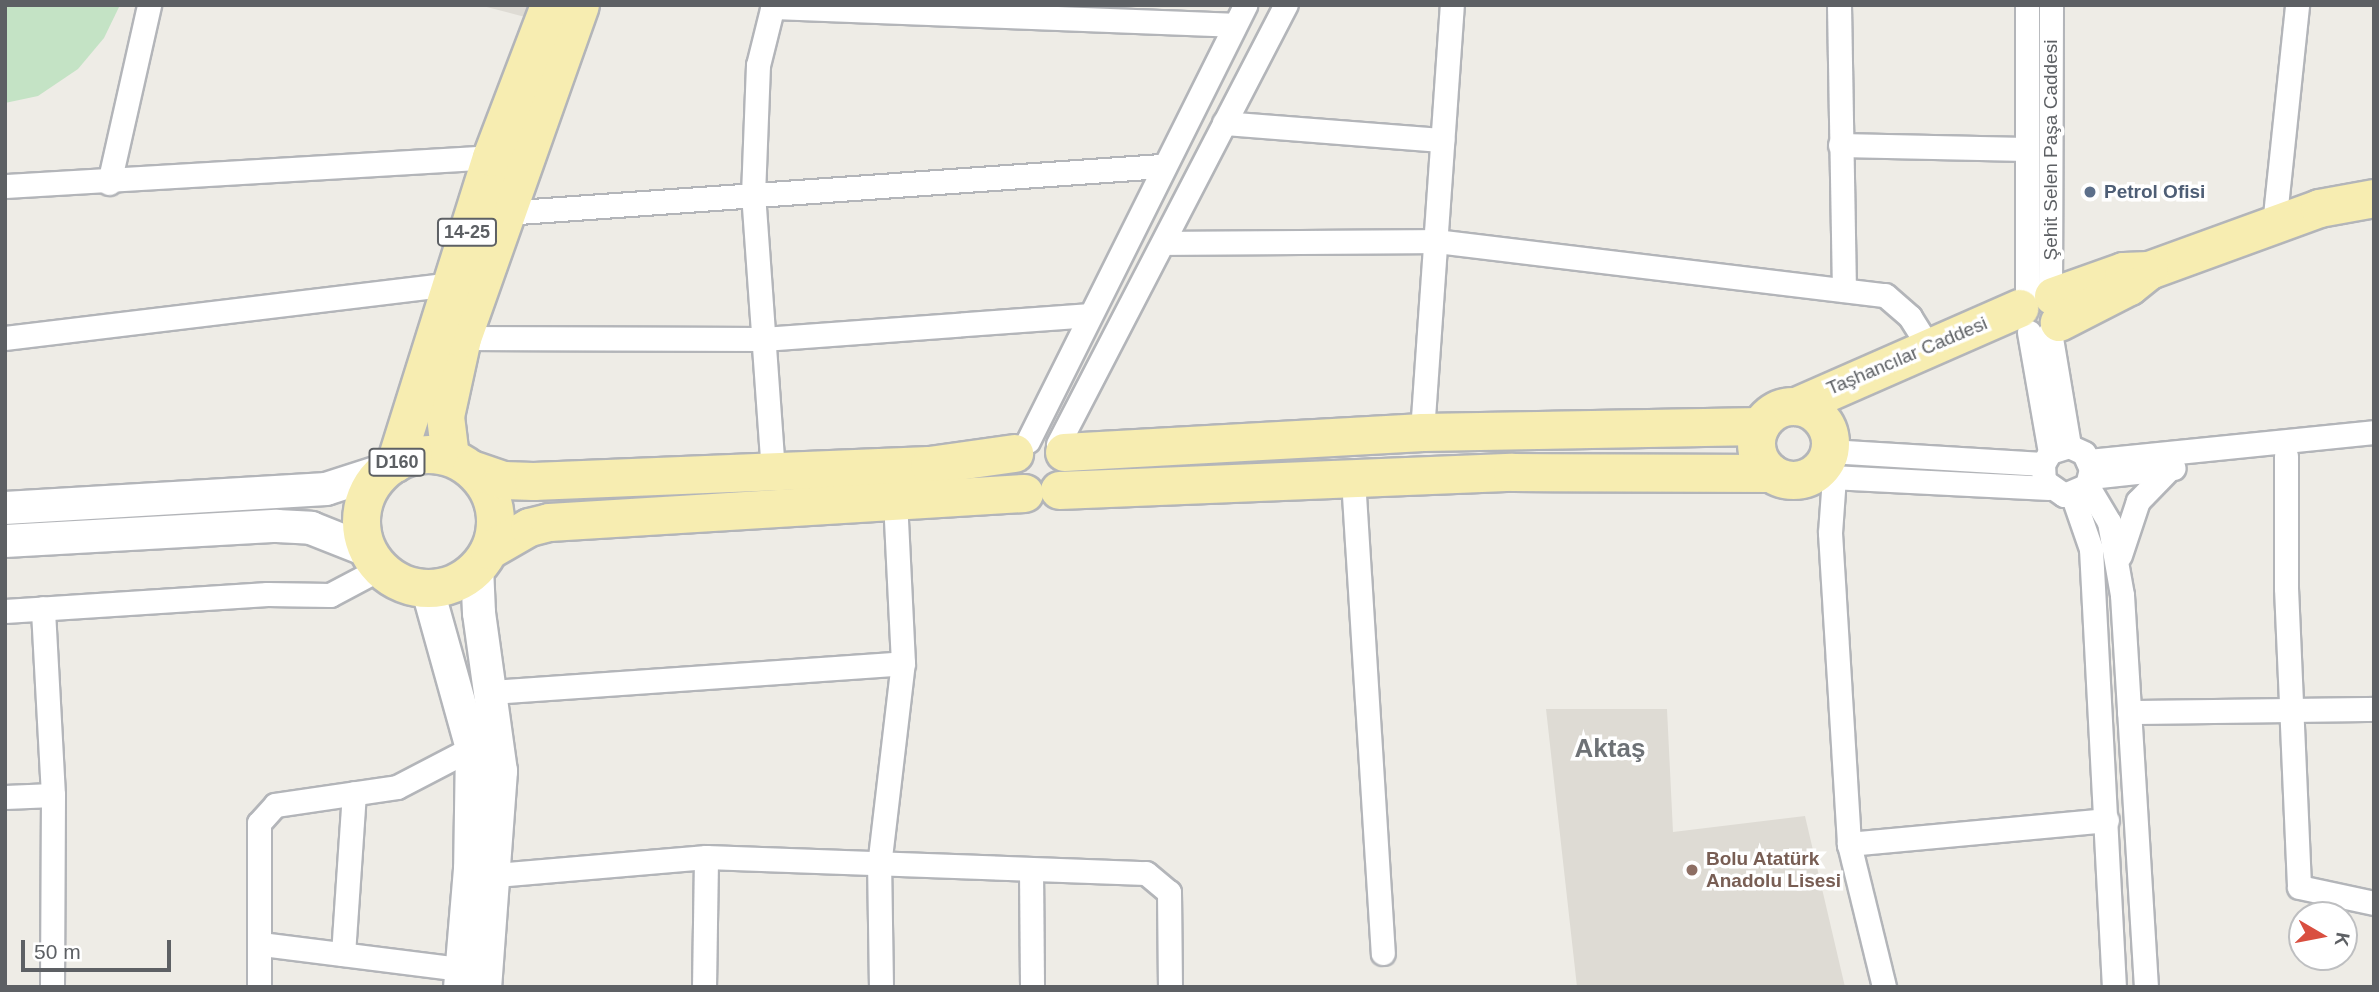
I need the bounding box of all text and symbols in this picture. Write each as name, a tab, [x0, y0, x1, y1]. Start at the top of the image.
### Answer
street label: Şehit Selen Paşa Caddesi	[2040, 40, 2062, 260]
place label: Petrol Ofisi	[2104, 181, 2205, 203]
marker: Petrol Ofisi	[2082, 184, 2098, 200]
road number: 14-25	[435, 218, 498, 246]
street label: Taşhancılar Caddesi	[1823, 312, 1991, 400]
road number: D160	[367, 448, 427, 476]
district label: Aktaş	[1575, 733, 1645, 765]
place label: Bolu Atatürk Anadolu Lisesi	[1706, 848, 1841, 892]
marker: Bolu Atatürk Anadolu Lisesi	[1684, 862, 1700, 878]
north arrow	[2288, 901, 2358, 971]
scale bar	[24, 926, 175, 970]
text: K	[2331, 931, 2354, 948]
text: 50 m	[34, 940, 81, 963]

